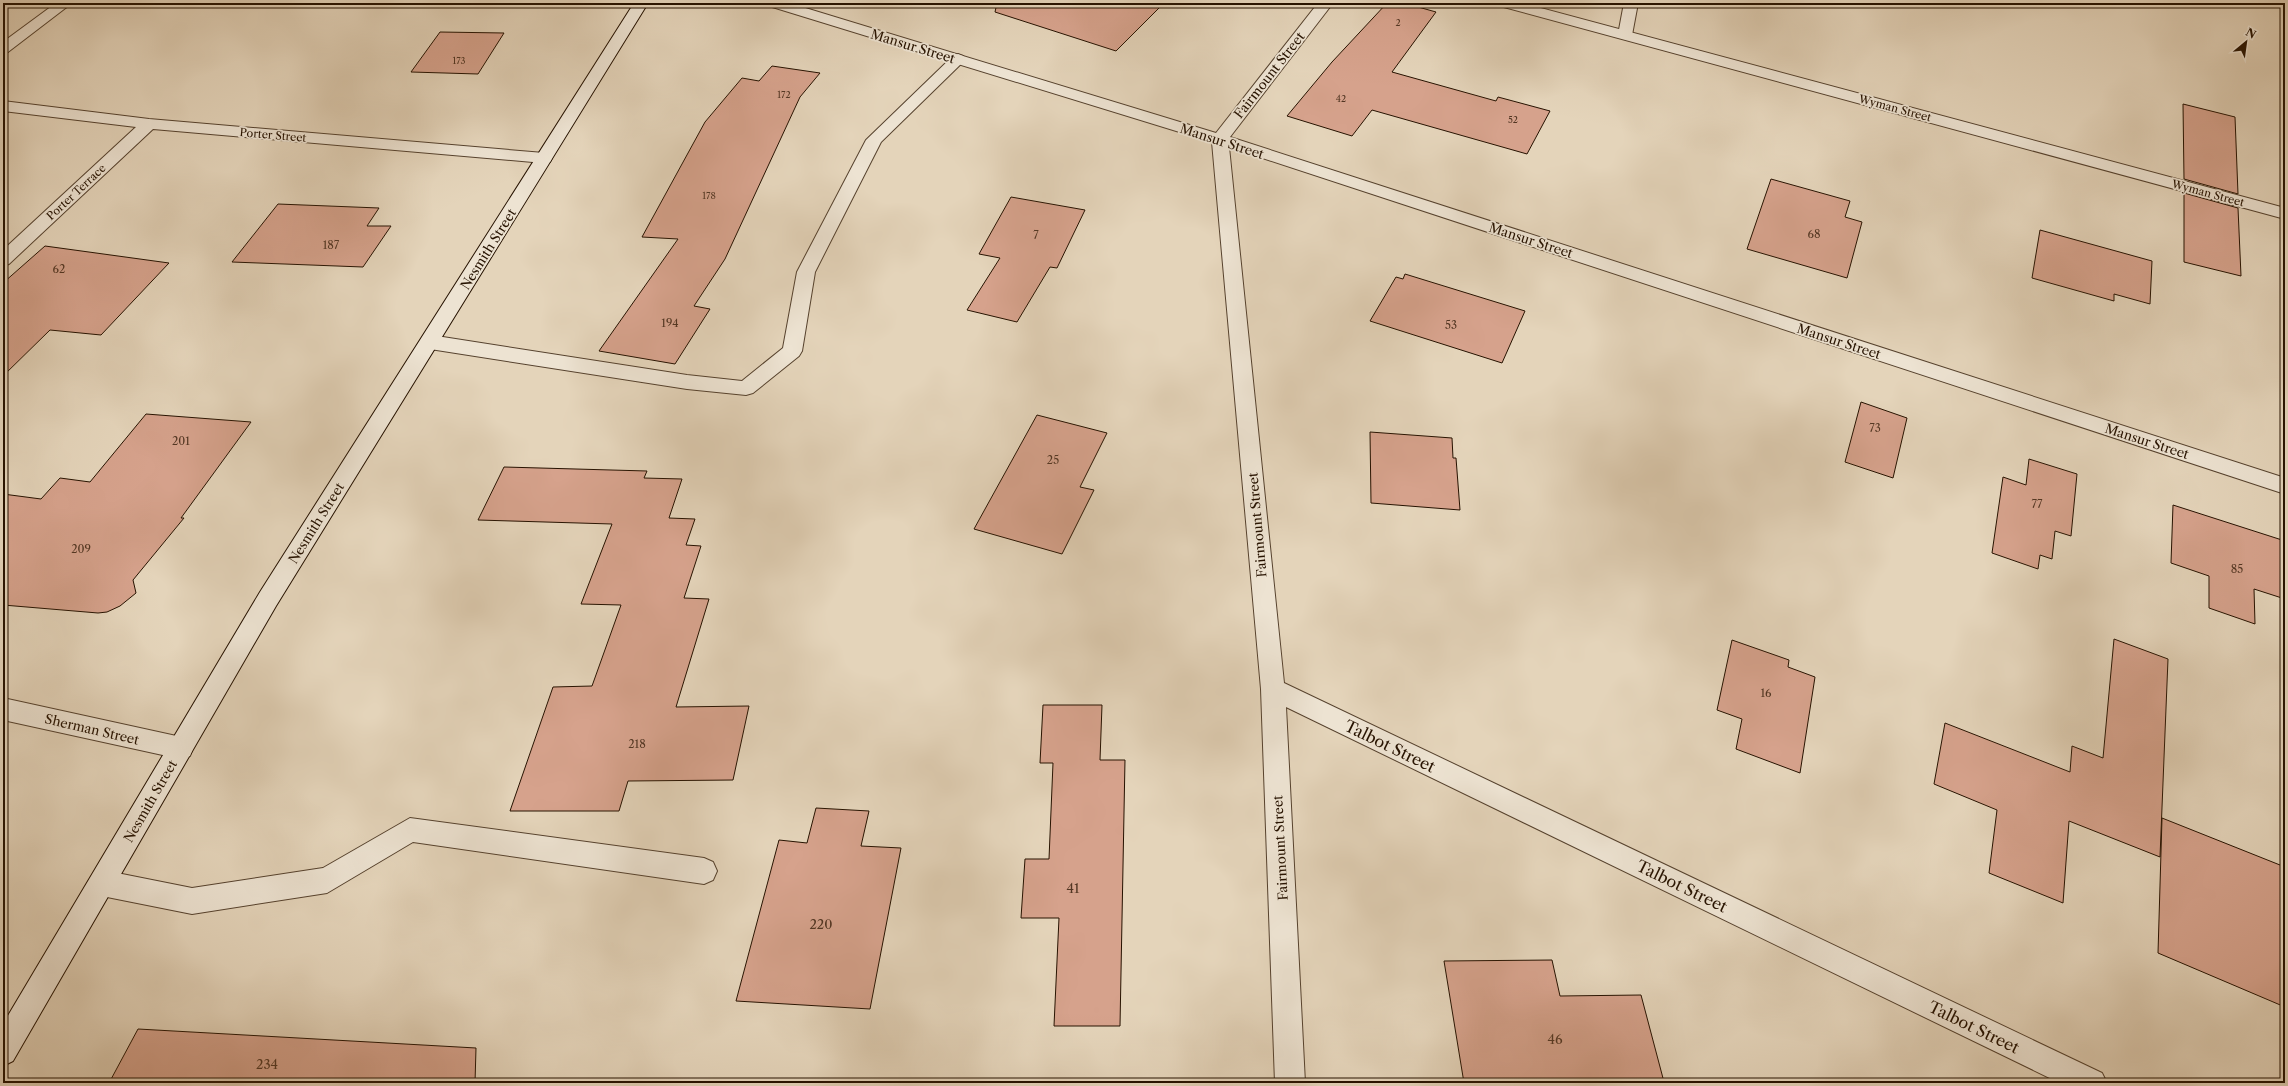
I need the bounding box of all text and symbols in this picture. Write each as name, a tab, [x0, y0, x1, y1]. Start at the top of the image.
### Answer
house number: 2	[1395, 17, 1401, 28]
north arrow	[2226, 22, 2266, 62]
text: N	[2243, 25, 2259, 42]
street label: Mansur Street	[869, 26, 957, 67]
street label: Fairmount Street	[1230, 28, 1308, 121]
house number: 173	[452, 55, 466, 66]
house number: 172	[777, 89, 791, 100]
street label: Wyman Street	[1856, 91, 1933, 124]
house number: 42	[1336, 93, 1346, 104]
house number: 52	[1508, 114, 1518, 125]
street label: Mansur Street	[1178, 120, 1266, 162]
street label: Porter Street	[239, 125, 307, 145]
street label: Porter Terrace	[44, 161, 108, 223]
street label: Wyman Street	[2169, 176, 2246, 209]
house number: 178	[702, 190, 716, 201]
street label: Nesmith Street	[457, 205, 519, 292]
street label: Mansur Street	[1487, 219, 1575, 261]
house number: 68	[1808, 227, 1820, 241]
house number: 7	[1033, 228, 1039, 242]
house number: 187	[323, 238, 340, 252]
house number: 62	[53, 262, 65, 276]
house number: 194	[661, 316, 679, 330]
house number: 53	[1445, 318, 1457, 332]
street label: Mansur Street	[1795, 320, 1883, 362]
street label: Mansur Street	[2103, 420, 2191, 462]
house number: 73	[1869, 421, 1881, 435]
house number: 201	[172, 434, 190, 448]
house number: 25	[1047, 453, 1059, 467]
street label: Fairmount Street	[1244, 471, 1270, 578]
street label: Nesmith Street	[285, 479, 347, 566]
house number: 77	[2032, 497, 2043, 511]
house number: 209	[71, 542, 91, 556]
house number: 85	[2231, 562, 2243, 576]
house number: 16	[1760, 686, 1772, 700]
street label: Sherman Street	[43, 710, 141, 748]
street label: Talbot Street	[1341, 715, 1439, 777]
house number: 218	[628, 737, 646, 751]
street label: Nesmith Street	[120, 757, 180, 845]
street label: Fairmount Street	[1269, 795, 1291, 901]
street label: Talbot Street	[1633, 855, 1731, 917]
house number: 41	[1067, 880, 1080, 896]
house number: 220	[809, 916, 833, 932]
street label: Talbot Street	[1925, 996, 2023, 1058]
house number: 46	[1547, 1031, 1563, 1047]
house number: 234	[256, 1056, 278, 1072]

